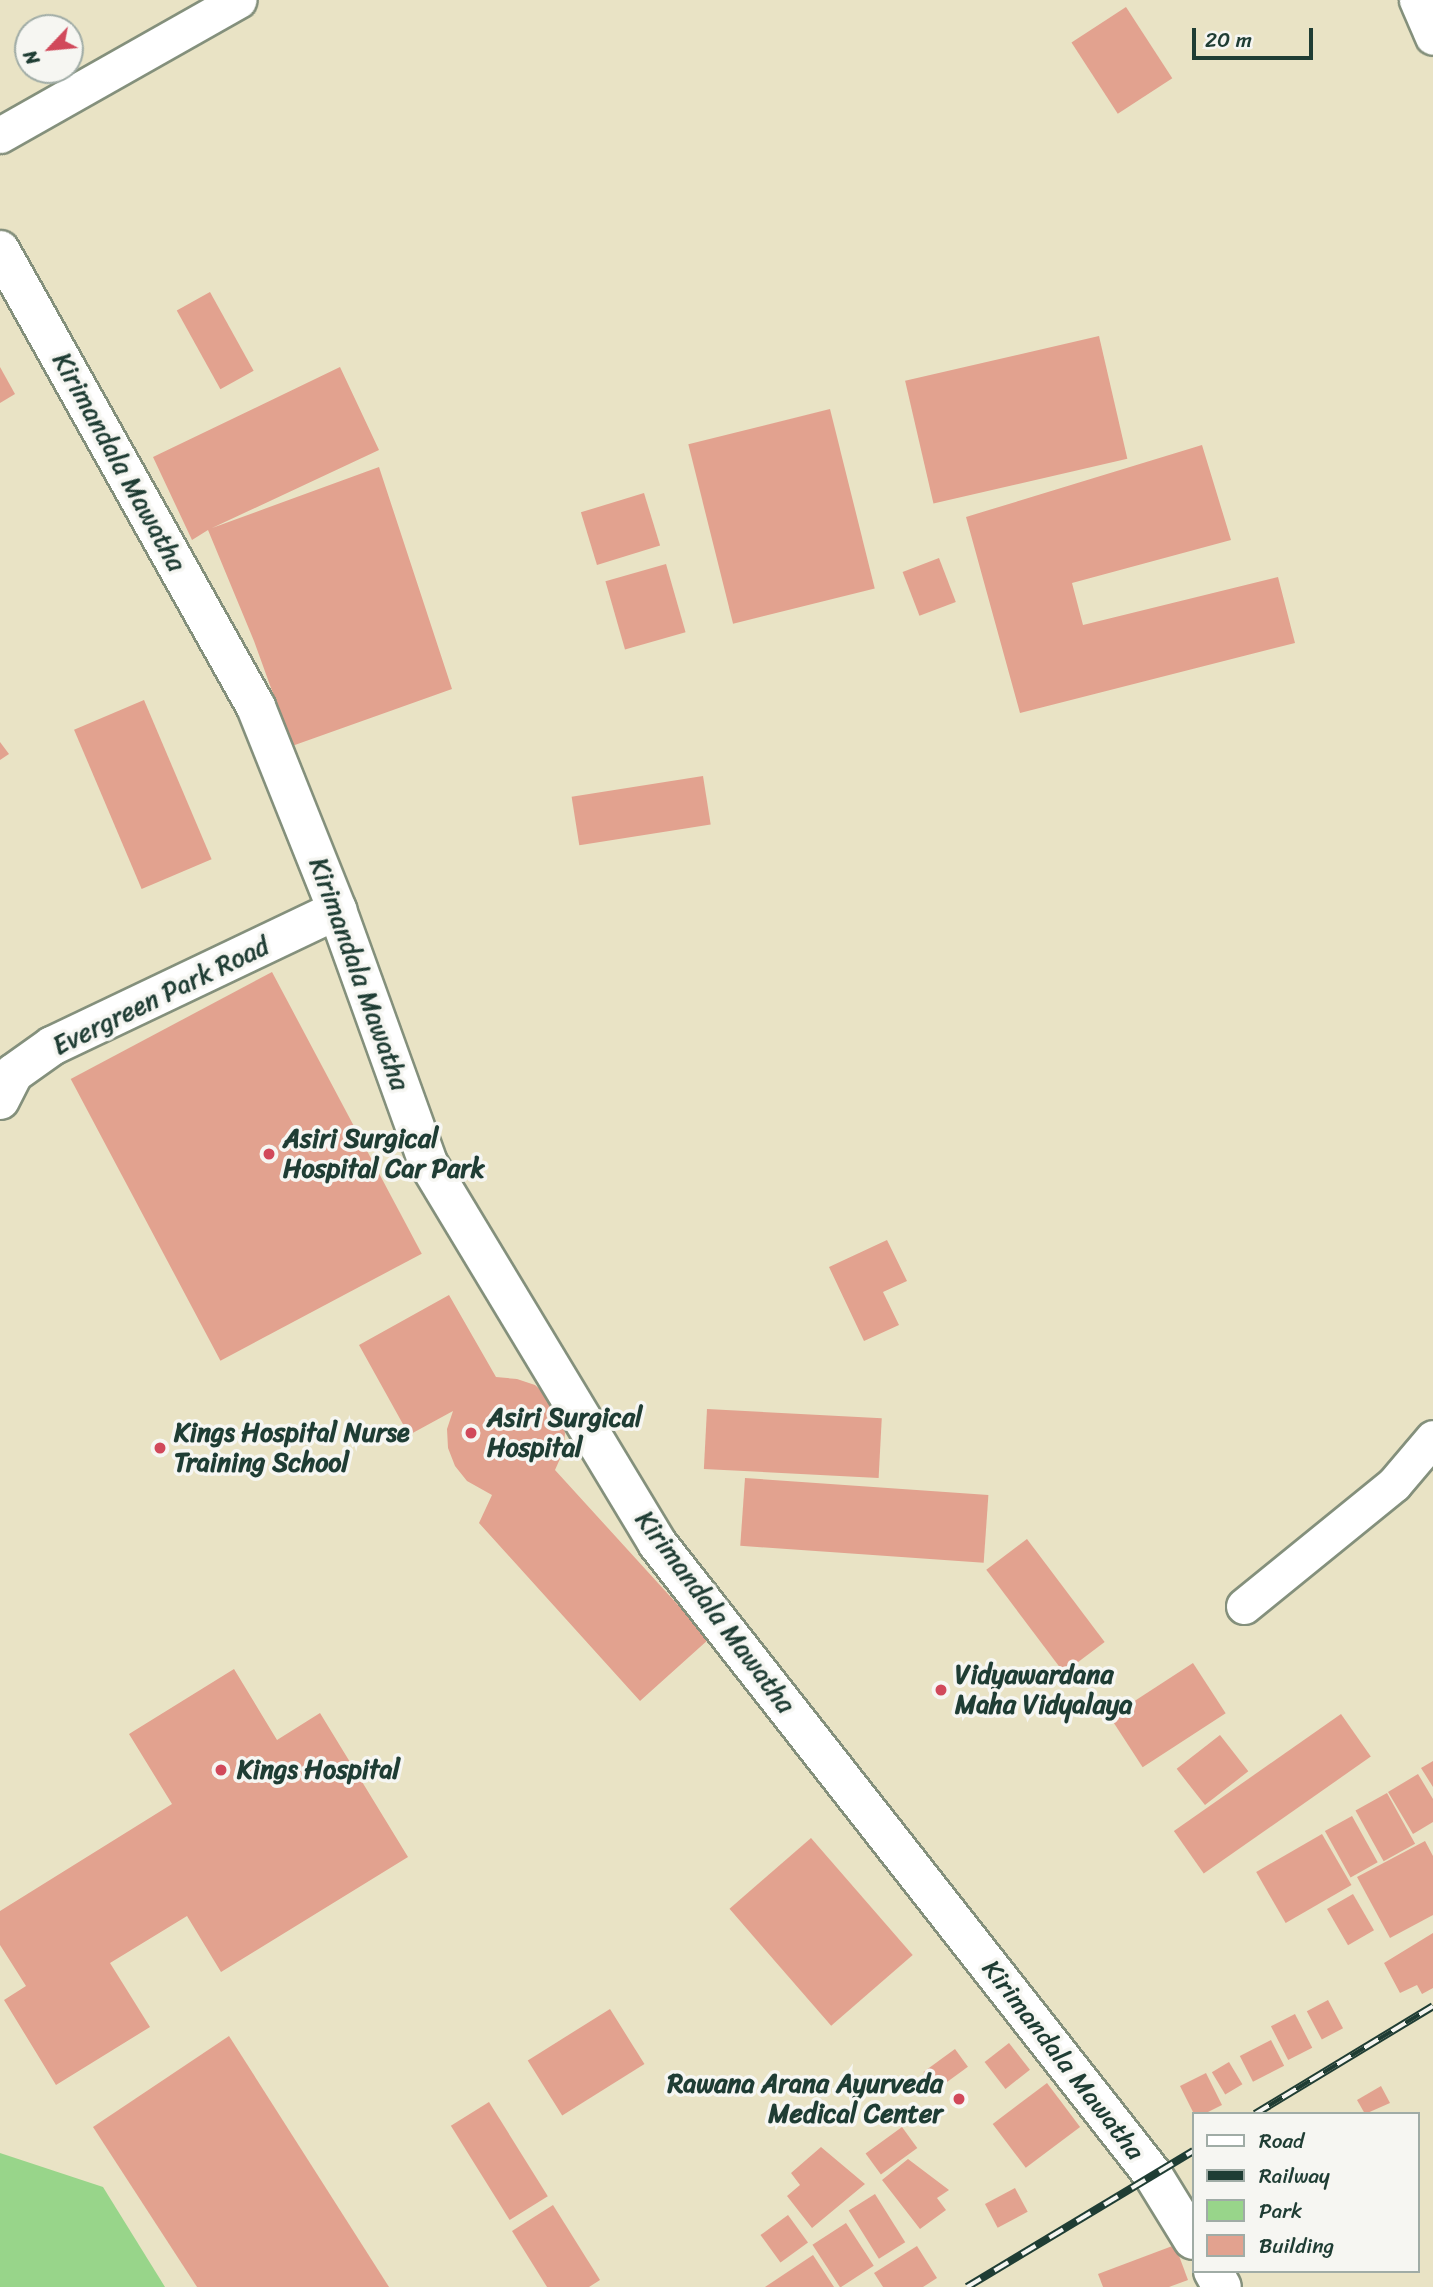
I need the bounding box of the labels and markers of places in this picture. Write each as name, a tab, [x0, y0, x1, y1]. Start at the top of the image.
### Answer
place label: Asiri Surgical Hospital Car Park	[283, 1123, 485, 1184]
marker: Asiri Surgical Hospital Car Park	[261, 1146, 277, 1162]
place label: Asiri Surgical Hospital	[487, 1402, 642, 1464]
place label: Kings Hospital Nurse Training School	[174, 1417, 412, 1478]
marker: Asiri Surgical Hospital	[461, 1423, 481, 1443]
marker: Kings Hospital Nurse Training School	[152, 1440, 168, 1456]
place label: Vidyawardana Maha Vidyalaya	[955, 1659, 1133, 1720]
marker: Vidyawardana Maha Vidyalaya	[933, 1682, 949, 1698]
place label: Kings Hospital	[237, 1754, 400, 1786]
marker: Kings Hospital	[211, 1760, 231, 1780]
place label: Rawana Arana Ayurveda Medical Center	[667, 2068, 943, 2130]
marker: Rawana Arana Ayurveda Medical Center	[949, 2089, 969, 2109]

